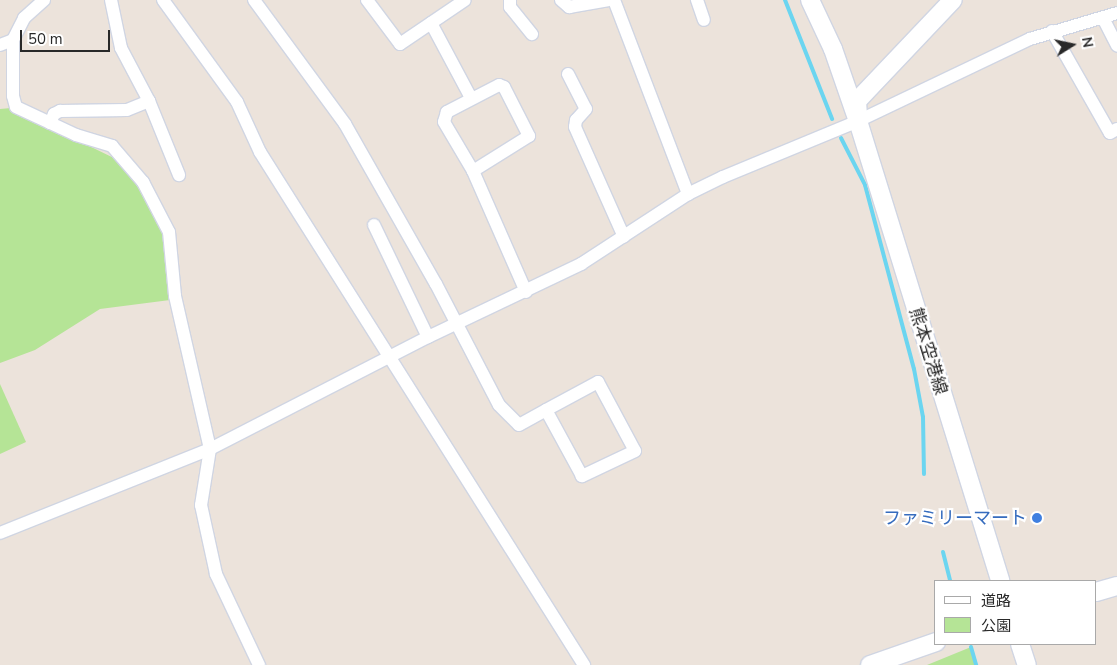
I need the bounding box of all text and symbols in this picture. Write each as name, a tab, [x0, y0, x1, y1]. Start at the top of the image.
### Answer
scale bar	[22, 20, 112, 52]
north arrow	[1047, 20, 1097, 70]
text: 50 m	[28, 29, 63, 49]
text: N	[1077, 35, 1098, 49]
street label: 熊本空港線	[905, 305, 951, 397]
place label: ファミリーマート	[883, 507, 1027, 529]
marker: ファミリーマート	[1031, 512, 1043, 524]
legend	[934, 580, 1097, 645]
text: 道路	[981, 591, 1011, 611]
text: 公園	[981, 616, 1011, 636]

